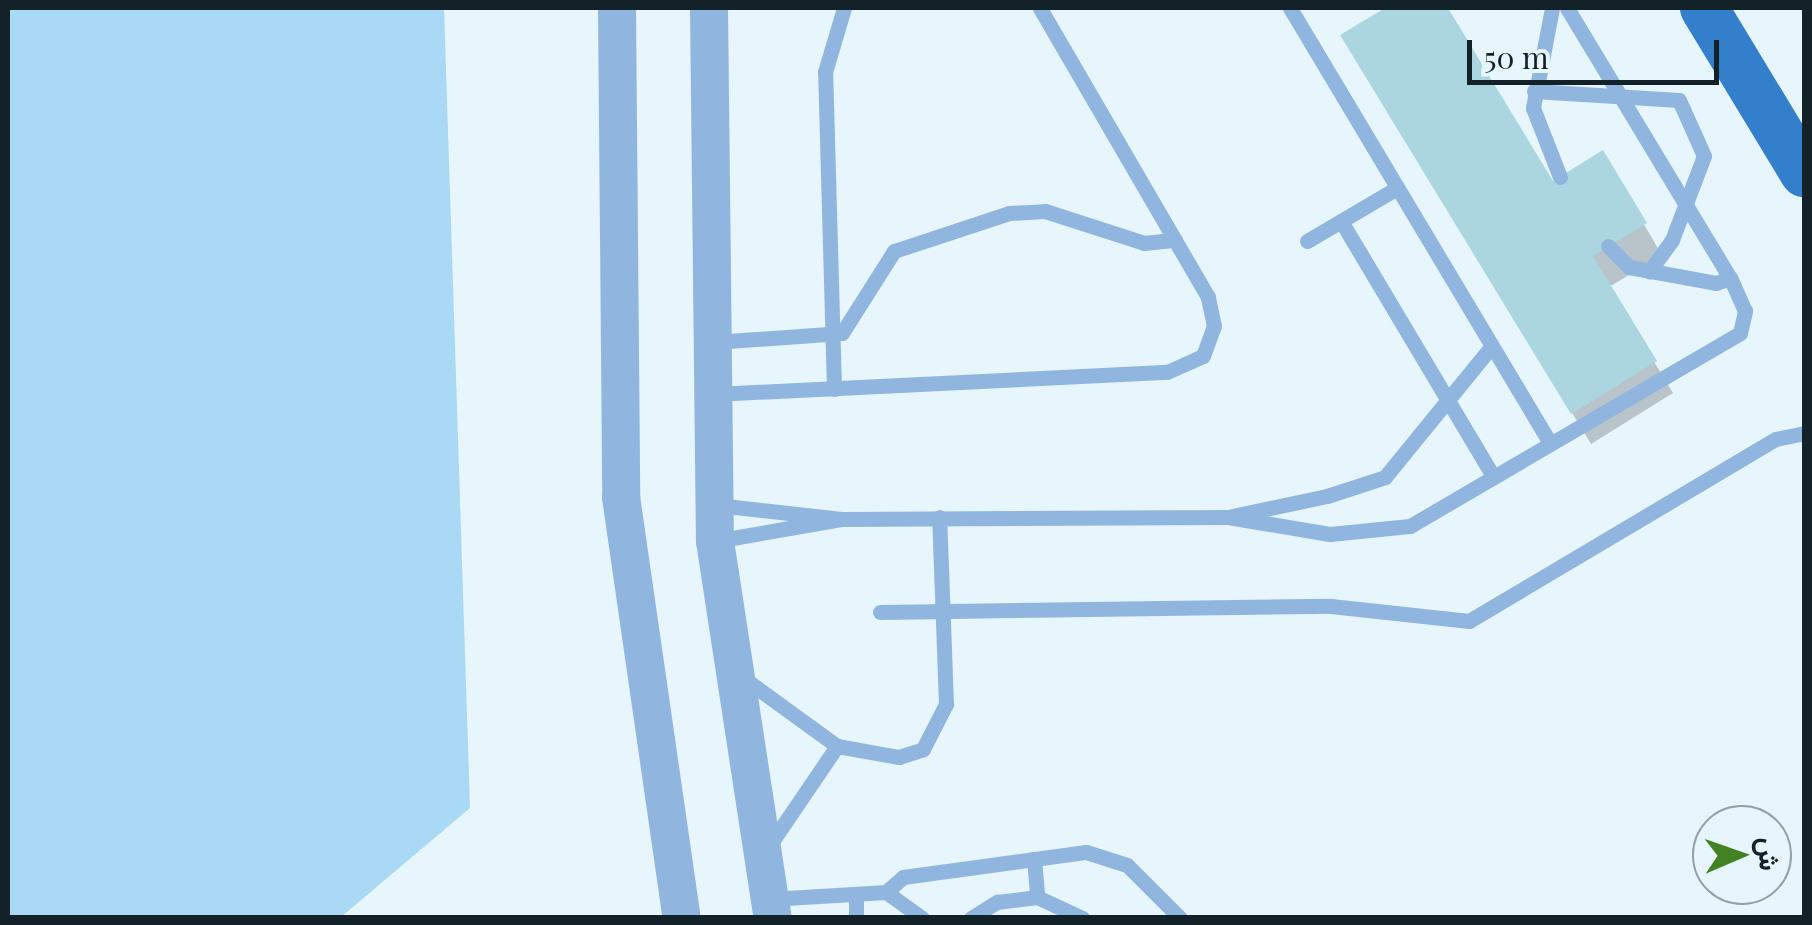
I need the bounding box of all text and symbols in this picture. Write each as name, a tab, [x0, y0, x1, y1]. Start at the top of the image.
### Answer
scale bar	[1472, 20, 1724, 82]
text: 50 m	[1484, 37, 1549, 77]
north arrow	[1692, 805, 1792, 905]
text: ش	[1751, 837, 1790, 871]

